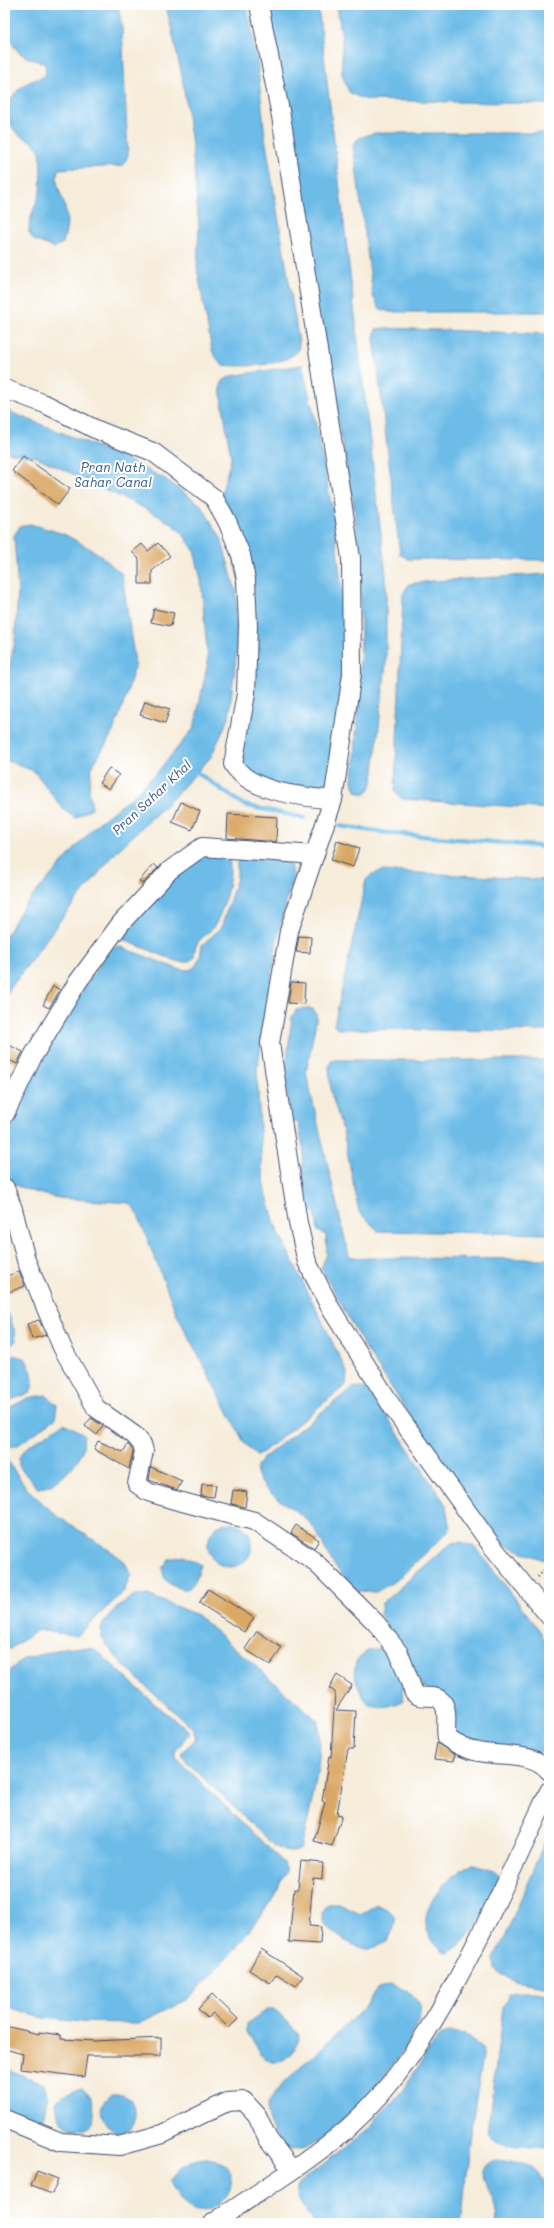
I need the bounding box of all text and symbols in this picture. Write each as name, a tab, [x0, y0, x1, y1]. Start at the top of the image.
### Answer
water label: Pran Nath Sahar Canal	[74, 458, 152, 490]
water label: Pran Sahar Khal	[108, 755, 195, 838]

